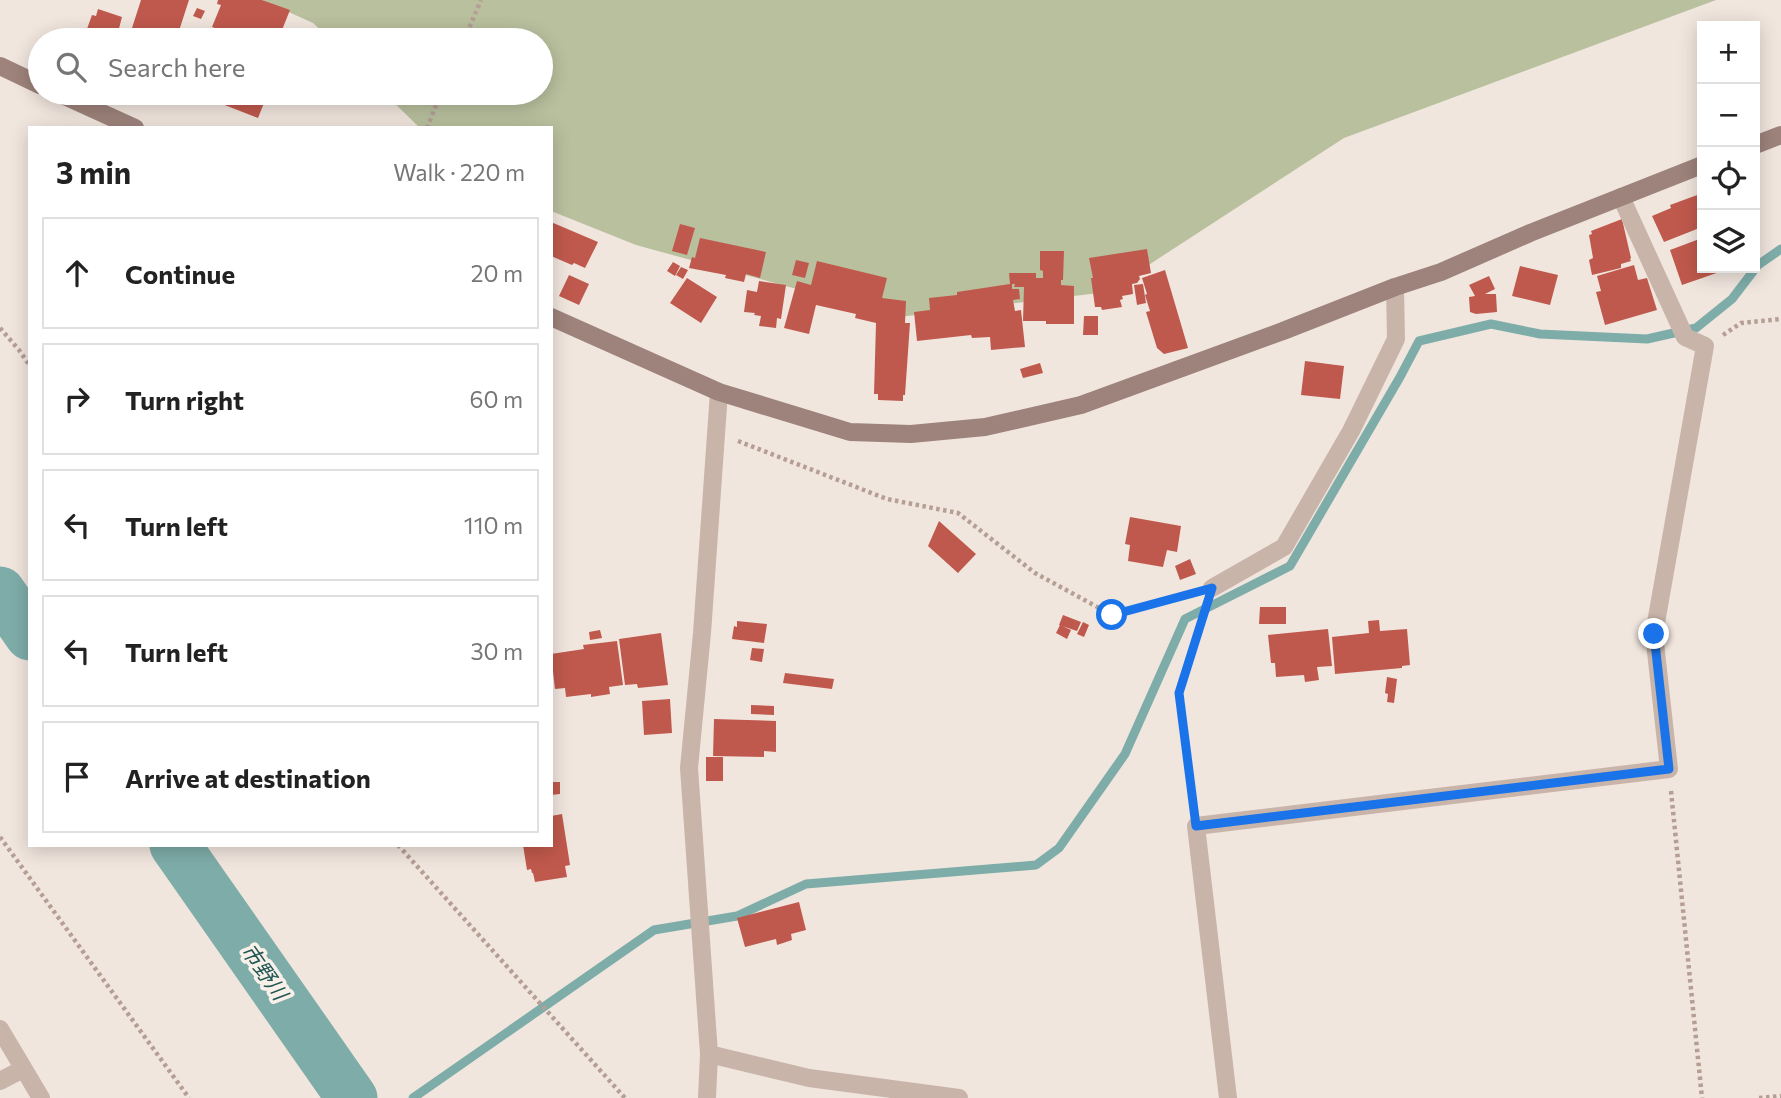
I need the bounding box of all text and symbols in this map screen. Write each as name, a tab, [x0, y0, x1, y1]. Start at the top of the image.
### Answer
map controls	[1697, 21, 1760, 273]
button: +	[1697, 21, 1760, 84]
search box	[28, 28, 553, 105]
icon: search	[52, 48, 90, 86]
text: Search here	[108, 51, 246, 82]
button: −	[1697, 84, 1760, 147]
button: locate	[1697, 147, 1760, 210]
text: 3 min	[56, 153, 131, 190]
text: Walk · 220 m	[393, 158, 525, 186]
button: layers	[1697, 210, 1760, 273]
icon: ahead	[58, 254, 96, 292]
text: Continue	[125, 258, 235, 289]
text: 20 m	[471, 259, 523, 287]
icon: right	[58, 380, 96, 418]
text: Turn right	[125, 384, 244, 415]
text: 60 m	[470, 385, 523, 413]
icon: left	[58, 506, 96, 544]
text: Turn left	[125, 510, 228, 541]
text: 110 m	[464, 511, 523, 539]
route start	[1096, 599, 1127, 630]
route end	[1638, 618, 1669, 649]
icon: left	[58, 632, 96, 670]
text: Turn left	[125, 636, 228, 667]
text: 30 m	[470, 637, 523, 665]
icon: arrive	[58, 758, 96, 796]
text: Arrive at destination	[125, 762, 371, 793]
water label: 市野川	[237, 938, 295, 1006]

